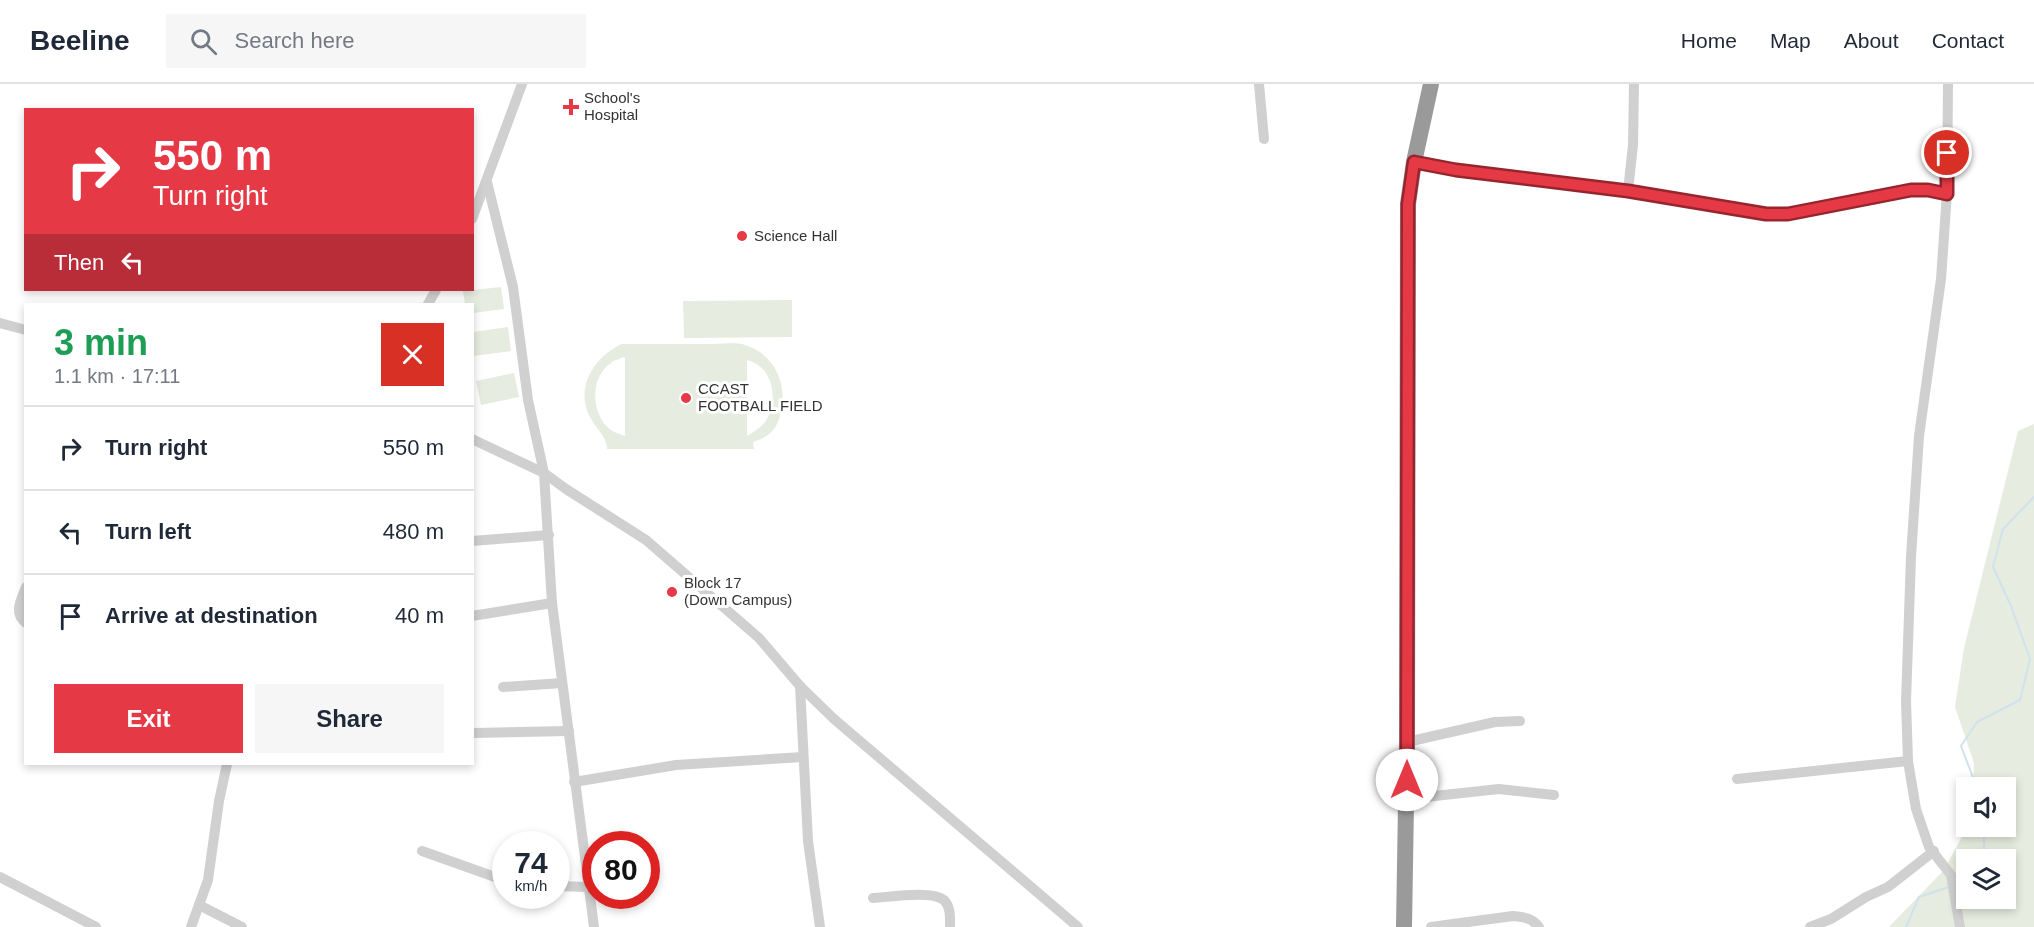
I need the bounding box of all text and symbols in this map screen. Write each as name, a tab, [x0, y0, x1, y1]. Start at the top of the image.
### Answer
search box	[166, 14, 586, 68]
text: Beeline	[30, 25, 130, 56]
icon: search	[187, 25, 220, 58]
text: Search here	[235, 28, 354, 53]
text: Home	[1681, 29, 1737, 52]
text: Map	[1770, 29, 1811, 52]
text: About	[1844, 29, 1899, 52]
text: Contact	[1932, 29, 2004, 52]
place label: School's Hospital	[584, 89, 640, 123]
marker: School's Hospital	[562, 98, 580, 116]
pin	[1921, 127, 1972, 178]
icon: right	[54, 132, 132, 210]
text: 550 m	[153, 132, 272, 179]
icon: arrive	[1930, 136, 1963, 169]
text: Turn right	[153, 181, 268, 211]
place label: Science Hall	[754, 227, 837, 244]
marker: Science Hall	[735, 229, 749, 243]
icon: left	[116, 246, 149, 279]
text: Then	[54, 250, 104, 275]
text: 3 min	[54, 322, 148, 363]
button: close	[381, 323, 444, 386]
text: 1.1 km · 17:11	[54, 365, 180, 387]
place label: CCAST FOOTBALL FIELD	[698, 380, 823, 414]
marker: CCAST FOOTBALL FIELD	[679, 391, 693, 405]
icon: right	[54, 432, 87, 465]
text: Turn right	[105, 435, 207, 460]
text: 550 m	[383, 435, 444, 460]
icon: left	[54, 516, 87, 549]
text: Turn left	[105, 519, 191, 544]
text: 480 m	[383, 519, 444, 544]
place label: Block 17 (Down Campus)	[684, 574, 792, 608]
marker: Block 17 (Down Campus)	[665, 585, 679, 599]
icon: arrive	[54, 600, 87, 633]
text: Arrive at destination	[105, 603, 318, 628]
text: 40 m	[395, 603, 444, 628]
button: Exit	[54, 684, 243, 753]
button: Share	[255, 684, 444, 753]
position arrow	[1375, 748, 1439, 812]
map controls	[1956, 777, 2016, 909]
button: sound	[1956, 777, 2016, 837]
speed limit sign: 80	[582, 831, 660, 909]
text: 74	[514, 846, 548, 879]
button: layers	[1956, 849, 2016, 909]
text: km/h	[515, 877, 547, 894]

